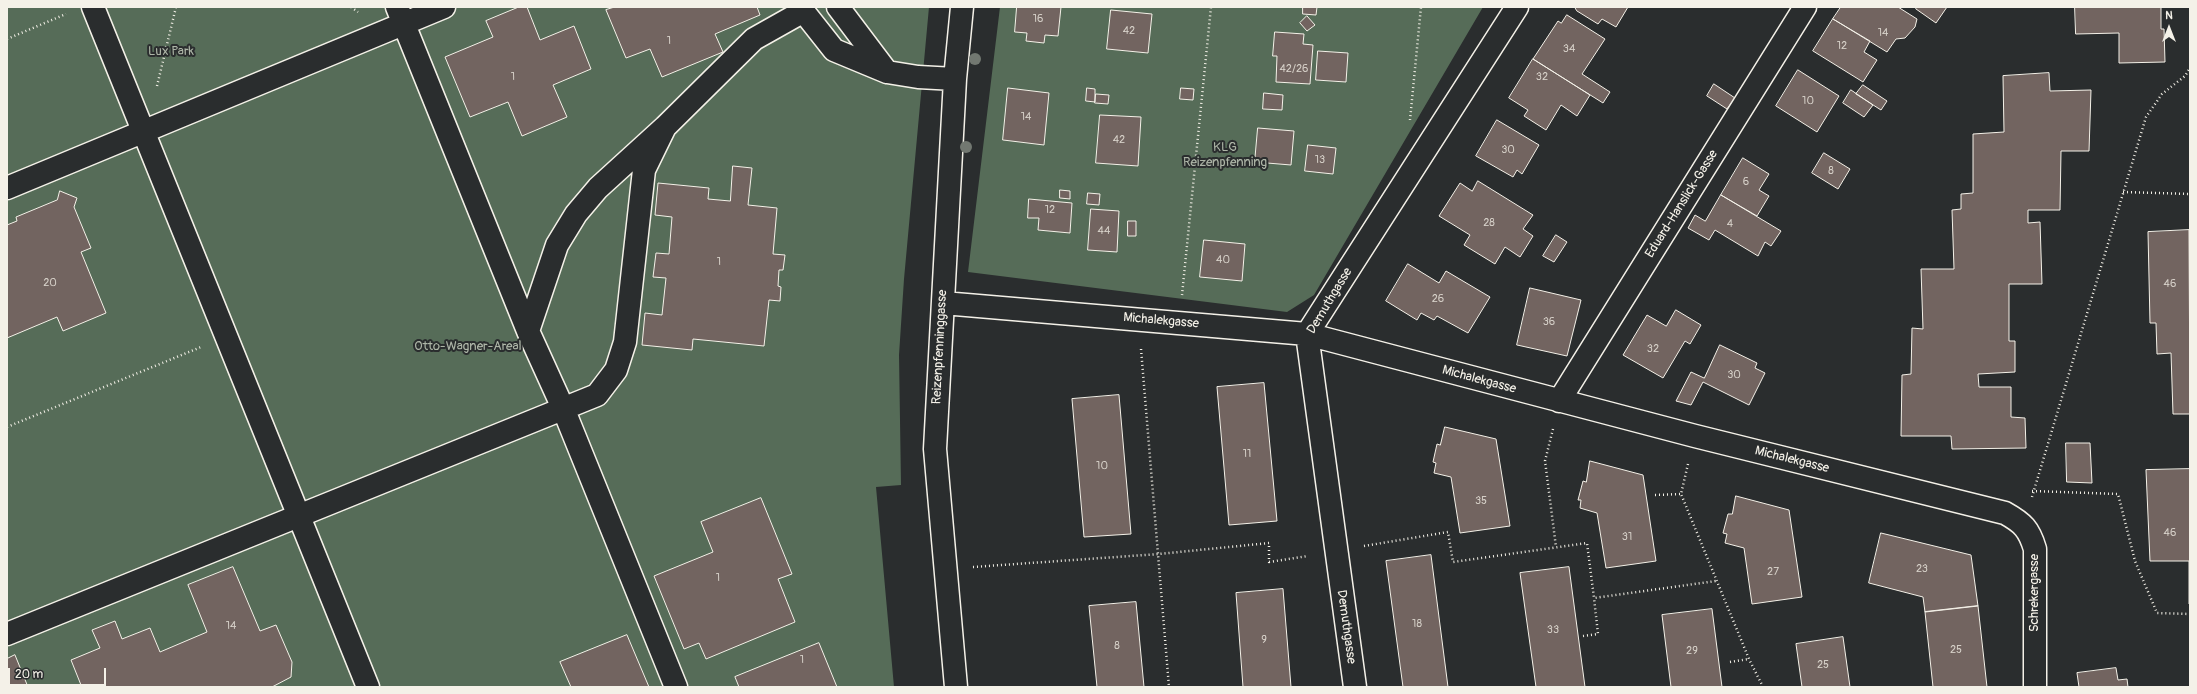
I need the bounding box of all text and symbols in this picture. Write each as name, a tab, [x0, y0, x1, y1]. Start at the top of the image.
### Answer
north arrow	[2149, 8, 2189, 48]
text: N	[2165, 9, 2173, 22]
house number: 16	[1033, 12, 1043, 26]
house number: 42	[1123, 24, 1135, 38]
house number: 14	[1878, 26, 1888, 40]
house number: 1	[667, 34, 671, 48]
house number: 12	[1837, 39, 1847, 53]
house number: 34	[1563, 42, 1575, 56]
park label: Lux Park	[148, 44, 194, 60]
house number: 42/26	[1279, 62, 1309, 76]
house number: 1	[511, 70, 515, 84]
house number: 32	[1536, 70, 1548, 84]
house number: 10	[1802, 94, 1814, 108]
house number: 14	[1021, 110, 1031, 124]
house number: 42	[1113, 133, 1125, 147]
park label: KLG Reizenpfenning	[1183, 140, 1267, 171]
house number: 30	[1501, 143, 1515, 157]
street label: Eduard-Hanslick-Gasse	[1642, 147, 1722, 261]
house number: 13	[1315, 153, 1325, 167]
house number: 8	[1828, 164, 1834, 178]
house number: 6	[1743, 175, 1749, 189]
house number: 12	[1045, 203, 1055, 217]
house number: 28	[1483, 216, 1495, 230]
house number: 4	[1727, 217, 1733, 231]
house number: 44	[1098, 224, 1110, 238]
house number: 40	[1216, 253, 1230, 267]
house number: 1	[717, 255, 721, 269]
street label: Demuthgasse	[1304, 265, 1356, 337]
house number: 20	[43, 276, 57, 290]
house number: 46	[2164, 277, 2176, 291]
street label: Reizenpfenninggasse	[929, 289, 951, 405]
house number: 26	[1432, 292, 1444, 306]
street label: Michalekgasse	[1122, 310, 1200, 332]
house number: 36	[1543, 315, 1555, 329]
park label: Otto-Wagner-Areal	[414, 339, 522, 355]
house number: 32	[1647, 342, 1659, 356]
street label: Michalekgasse	[1440, 363, 1518, 397]
house number: 30	[1727, 368, 1741, 382]
street label: Michalekgasse	[1753, 443, 1831, 477]
house number: 11	[1243, 447, 1251, 461]
house number: 10	[1096, 459, 1108, 473]
house number: 35	[1475, 494, 1487, 508]
house number: 46	[2164, 526, 2176, 540]
house number: 31	[1622, 530, 1632, 544]
street label: Schrekergasse	[2027, 554, 2043, 632]
house number: 23	[1916, 562, 1928, 576]
house number: 27	[1767, 565, 1779, 579]
house number: 1	[716, 571, 720, 585]
street label: Demuthgasse	[1333, 589, 1359, 665]
house number: 18	[1412, 617, 1422, 631]
house number: 14	[226, 619, 236, 633]
house number: 33	[1547, 623, 1559, 637]
house number: 9	[1261, 633, 1267, 647]
house number: 8	[1114, 639, 1120, 653]
house number: 25	[1950, 643, 1962, 657]
house number: 29	[1686, 644, 1698, 658]
house number: 1	[800, 653, 804, 667]
house number: 25	[1817, 658, 1829, 672]
scale bar	[10, 660, 108, 686]
text: 20 m	[15, 667, 43, 682]

